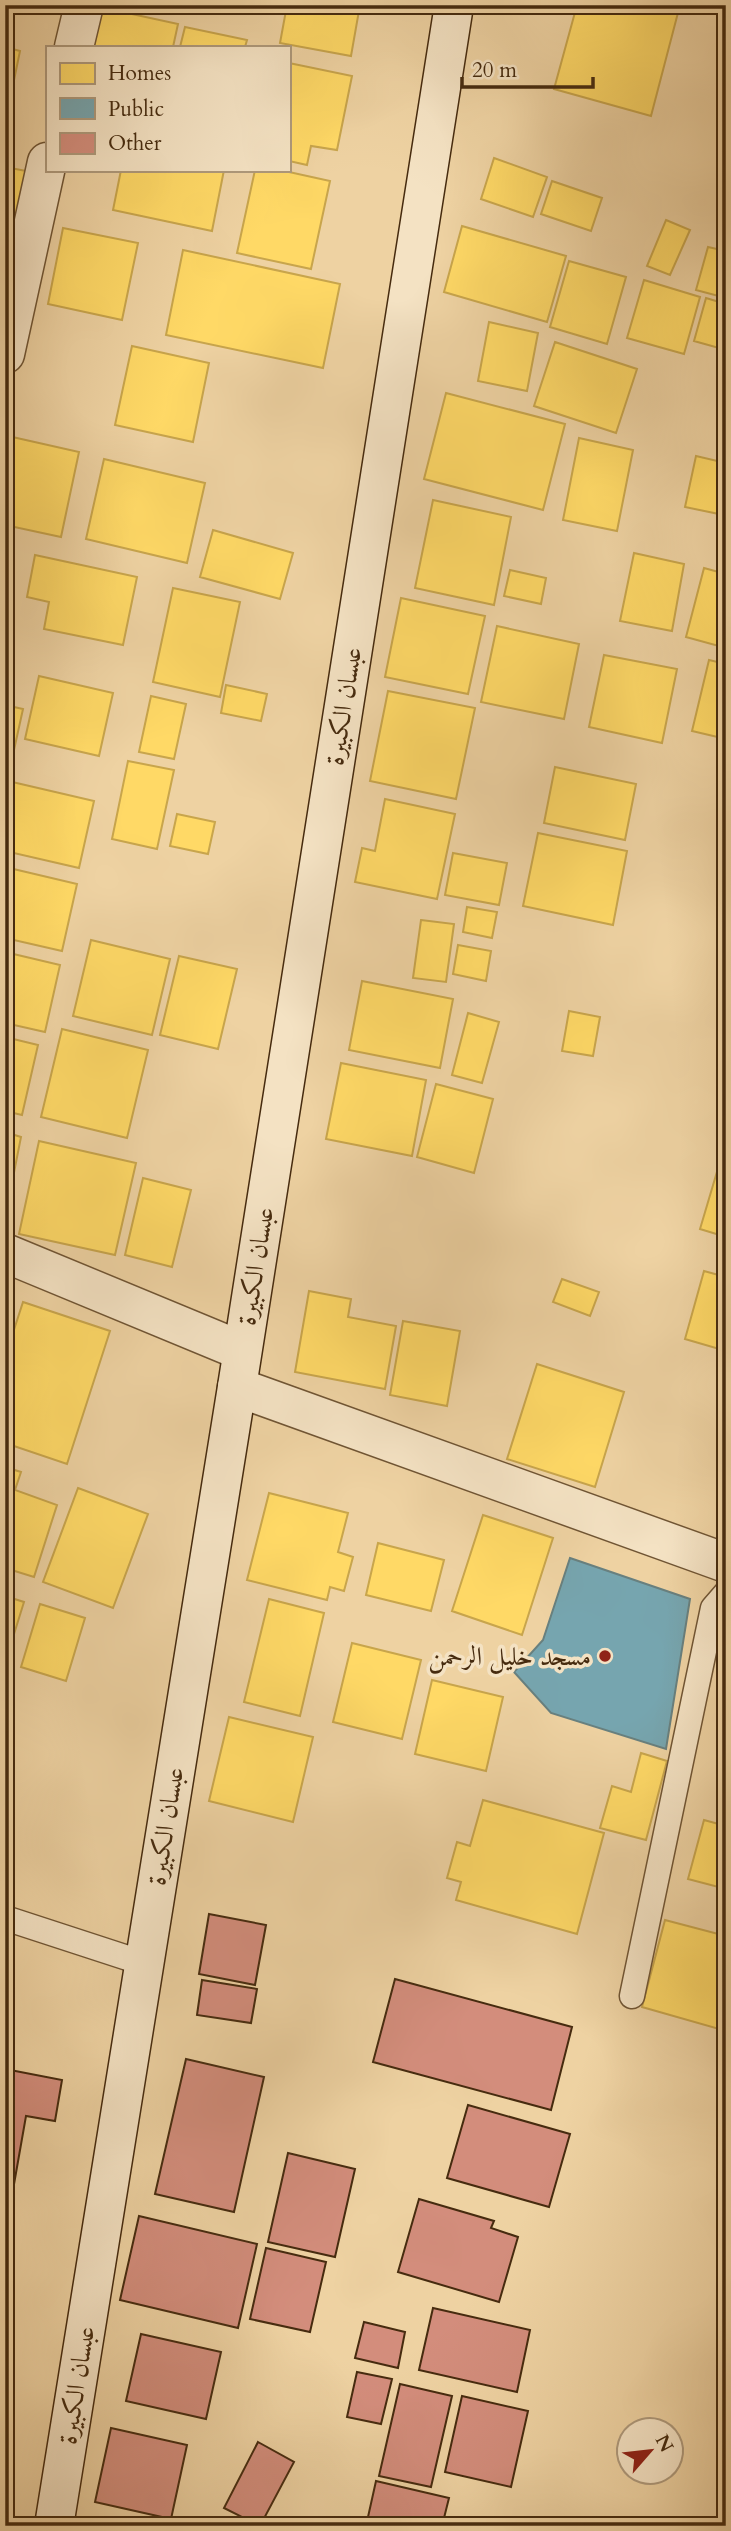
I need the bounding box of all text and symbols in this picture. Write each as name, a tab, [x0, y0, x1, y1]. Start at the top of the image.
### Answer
legend	[46, 46, 290, 172]
scale bar	[462, 46, 593, 90]
text: 20 m	[472, 56, 517, 85]
text: Homes	[108, 59, 171, 88]
text: Public	[108, 95, 164, 124]
text: Other	[108, 129, 162, 158]
street label: عبسان الكبيرة	[317, 644, 370, 768]
street label: عبسان الكبيرة	[229, 1204, 282, 1328]
place label: مسجد خليل الرحمن	[428, 1639, 591, 1674]
marker: مسجد خليل الرحمن	[597, 1648, 613, 1664]
street label: عبسان الكبيرة	[139, 1764, 192, 1888]
street label: عبسان الكبيرة	[50, 2323, 103, 2447]
north arrow	[616, 2416, 686, 2486]
text: N	[649, 2430, 680, 2457]

